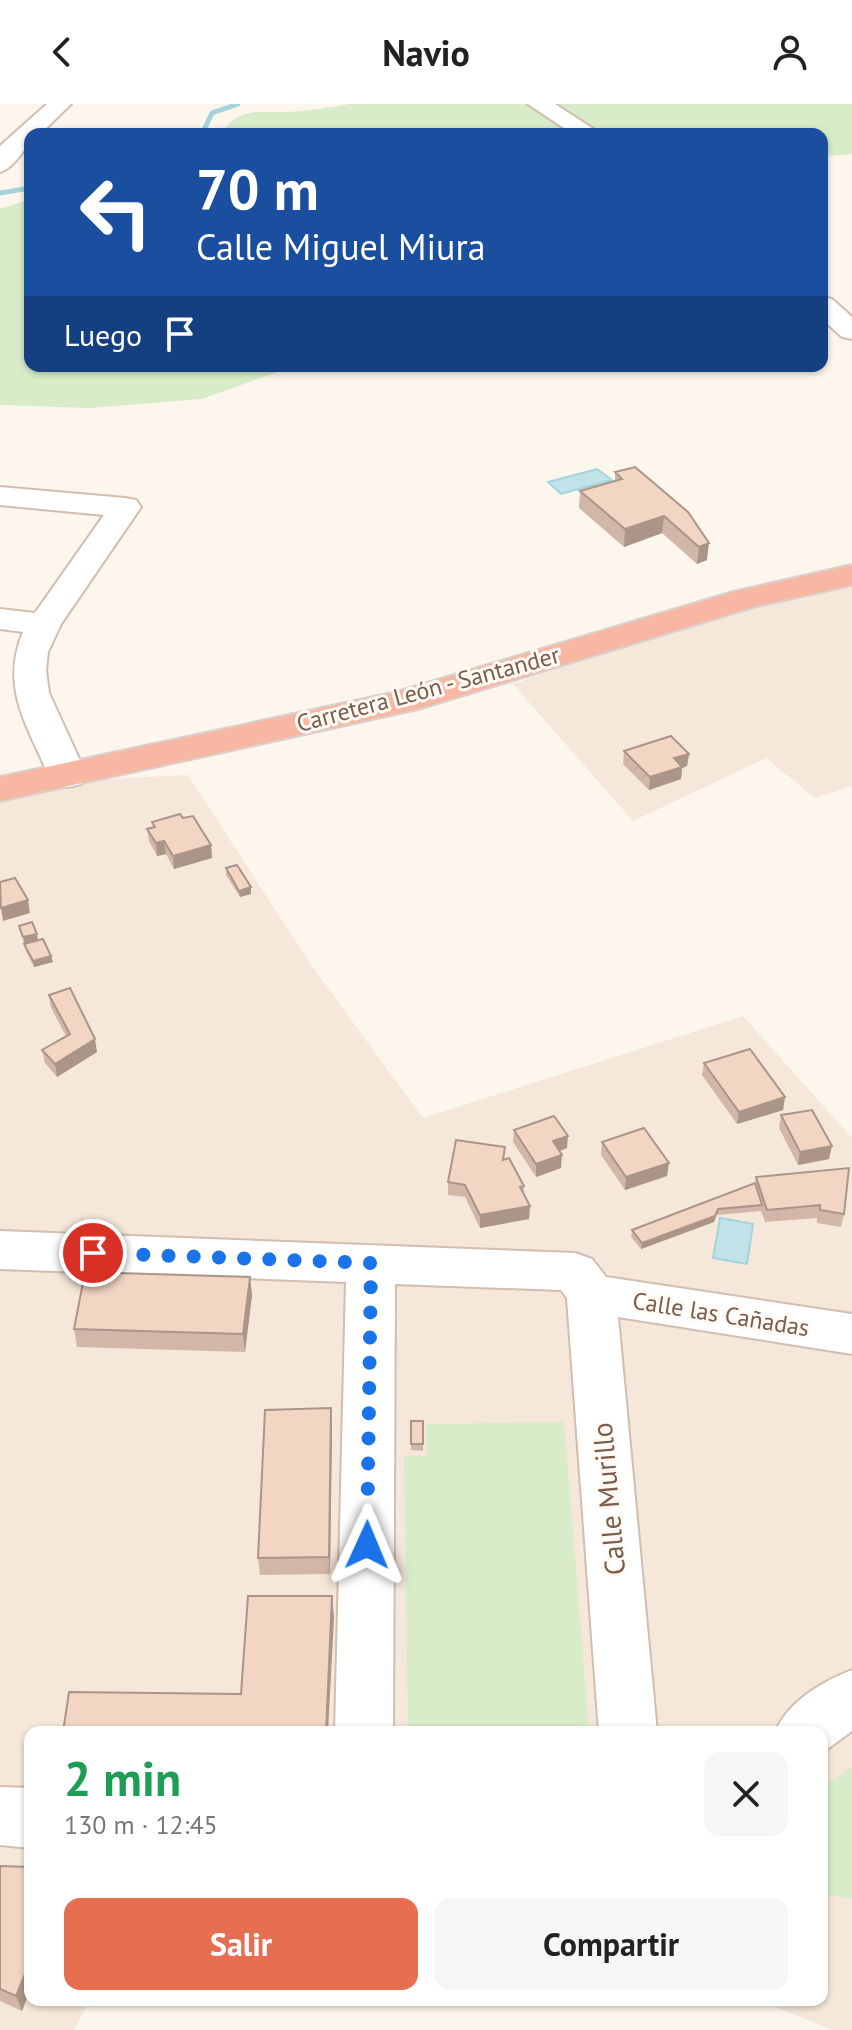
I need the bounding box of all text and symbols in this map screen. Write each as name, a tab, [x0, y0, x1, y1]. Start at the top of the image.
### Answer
text: Navio	[382, 29, 470, 76]
icon: back	[40, 30, 84, 74]
icon: person	[768, 30, 812, 74]
text: 70 m	[196, 153, 319, 225]
icon: left	[64, 160, 168, 264]
text: Calle Miguel Miura	[196, 223, 486, 270]
icon: arrive	[158, 312, 202, 356]
text: Luego	[64, 315, 142, 354]
street label: Carretera León - Santander	[293, 639, 563, 739]
pin	[59, 1219, 127, 1287]
icon: arrive	[71, 1231, 115, 1275]
street label: Calle las Cañadas	[630, 1285, 812, 1343]
street label: Calle Murillo	[583, 1421, 633, 1577]
position arrow	[325, 1503, 409, 1587]
text: 2 min	[64, 1747, 181, 1809]
button: close	[704, 1752, 788, 1836]
text: 130 m · 12:45	[64, 1808, 218, 1841]
button: Salir	[64, 1898, 418, 1990]
button: Compartir	[434, 1898, 788, 1990]

